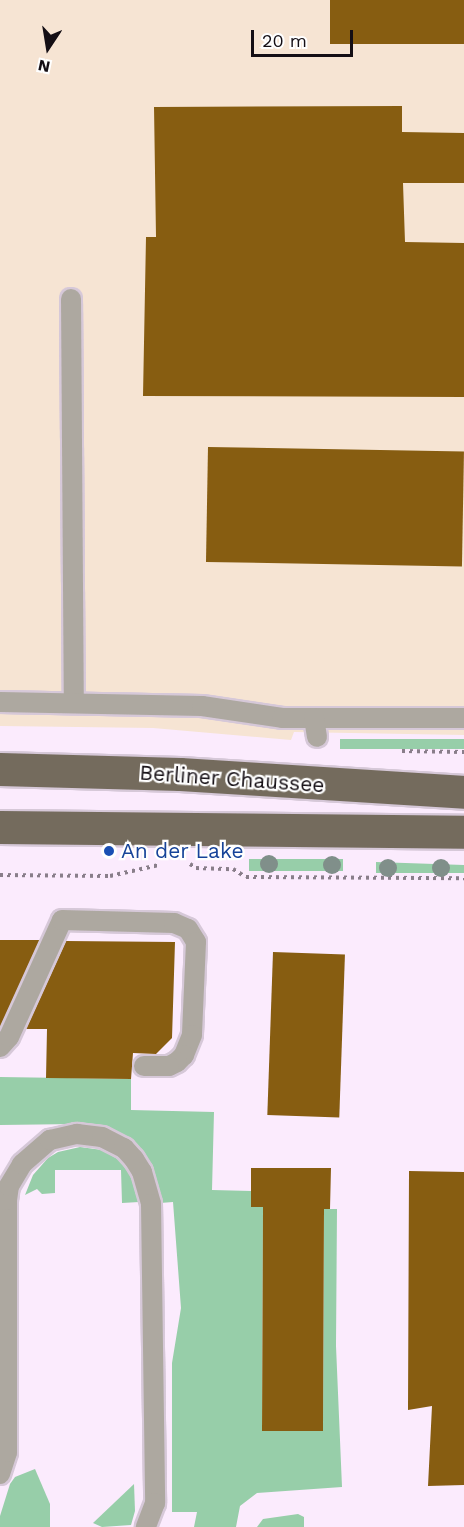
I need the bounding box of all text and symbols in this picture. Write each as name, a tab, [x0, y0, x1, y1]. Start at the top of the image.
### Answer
north arrow	[18, 18, 78, 78]
scale bar	[254, 18, 356, 56]
text: 20 m	[262, 30, 307, 51]
text: N	[36, 56, 52, 77]
street label: Berliner Chaussee	[138, 760, 326, 798]
place label: An der Lake	[121, 838, 244, 864]
marker: An der Lake	[102, 844, 116, 858]

